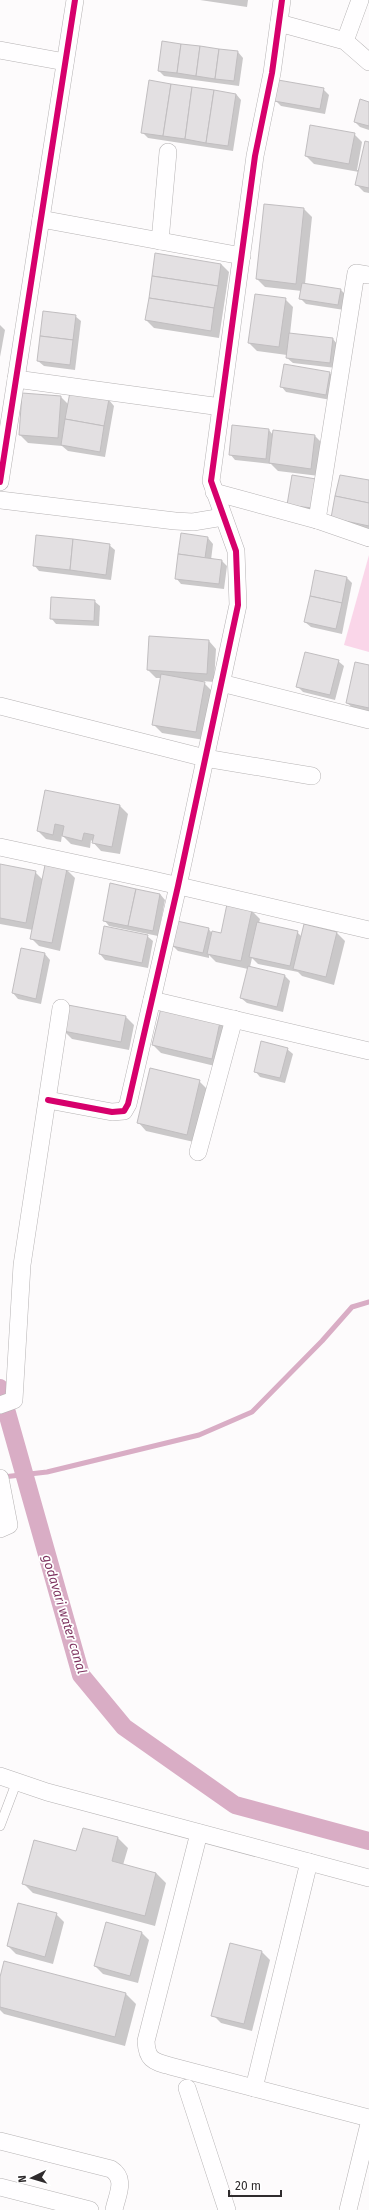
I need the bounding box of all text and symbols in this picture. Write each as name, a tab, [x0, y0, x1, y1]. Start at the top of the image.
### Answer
water label: godavari water canal	[39, 1553, 90, 1676]
north arrow	[12, 2158, 52, 2198]
scale bar	[229, 2172, 281, 2198]
text: N	[16, 2175, 29, 2183]
text: 20 m	[235, 2179, 261, 2193]

